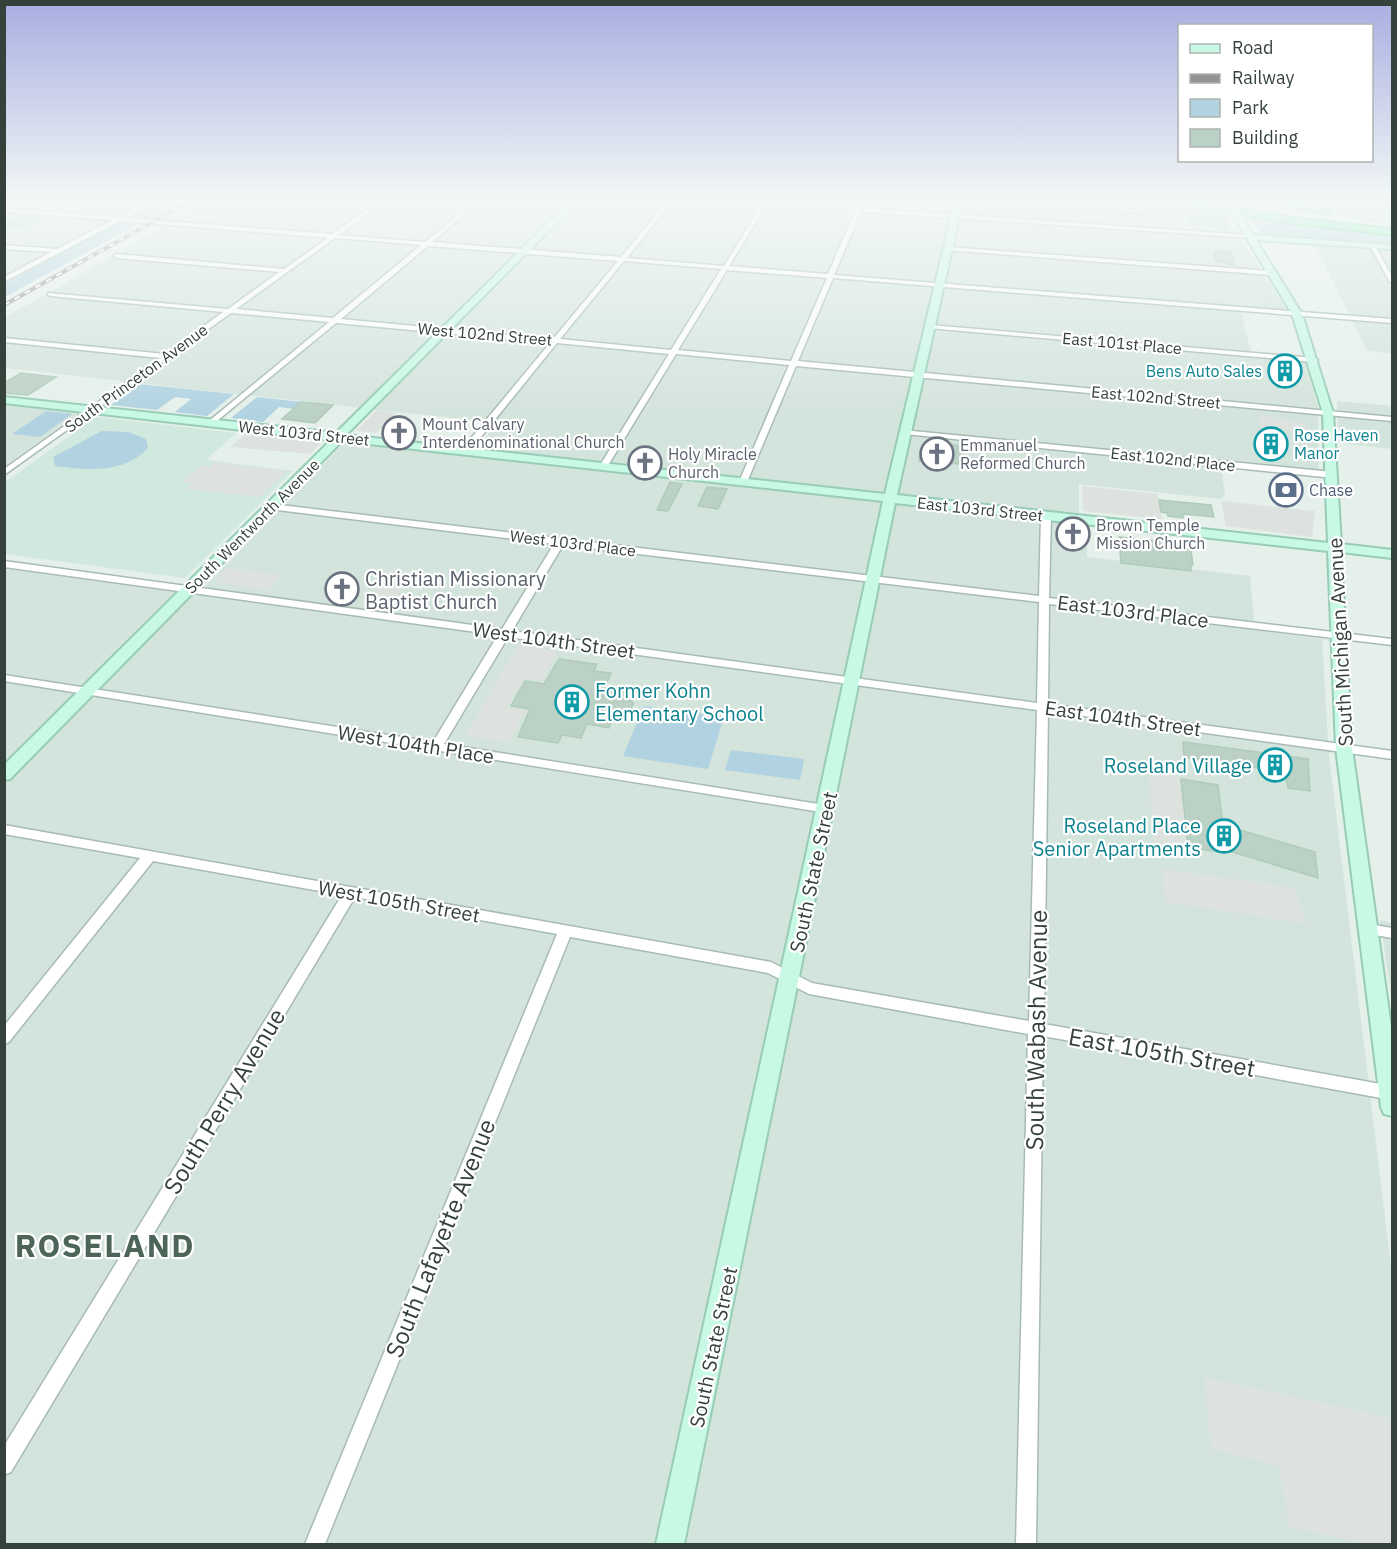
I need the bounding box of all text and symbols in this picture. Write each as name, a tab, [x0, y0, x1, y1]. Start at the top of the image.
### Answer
legend	[1178, 24, 1373, 162]
text: Road	[1232, 36, 1273, 59]
text: Railway	[1232, 66, 1294, 89]
text: Park	[1232, 96, 1269, 119]
text: Building	[1232, 126, 1299, 149]
street label: West 102nd Street	[417, 318, 553, 350]
street label: South Princeton Avenue	[61, 319, 212, 437]
street label: East 101st Place	[1061, 328, 1183, 358]
building icon: Bens Auto Sales	[1267, 353, 1303, 389]
place label: Bens Auto Sales	[1146, 361, 1262, 381]
street label: East 102nd Street	[1090, 381, 1222, 413]
place label: Mount Calvary Interdenominational Church	[422, 414, 625, 452]
church icon: Mount Calvary Interdenominational Church	[381, 415, 417, 451]
street label: West 103rd Street	[238, 416, 370, 450]
place label: Rose Haven Manor	[1294, 425, 1379, 463]
building icon: Rose Haven Manor	[1253, 426, 1289, 462]
place label: Emmanuel Reformed Church	[960, 435, 1086, 473]
church icon: Emmanuel Reformed Church	[919, 436, 955, 472]
street label: East 102nd Place	[1110, 443, 1237, 476]
place label: Holy Miracle Church	[668, 444, 757, 482]
church icon: Holy Miracle Church	[627, 445, 663, 481]
street label: South Wentworth Avenue	[180, 454, 324, 598]
bank icon: Chase	[1268, 472, 1304, 508]
place label: Chase	[1309, 480, 1353, 500]
street label: East 103rd Street	[916, 492, 1044, 526]
place label: Brown Temple Mission Church	[1096, 515, 1205, 553]
church icon: Brown Temple Mission Church	[1055, 516, 1091, 552]
street label: West 103rd Place	[509, 525, 637, 561]
street label: South Michigan Avenue	[1321, 537, 1359, 747]
place label: Christian Missionary Baptist Church	[365, 565, 546, 615]
church icon: Christian Missionary Baptist Church	[324, 571, 360, 607]
street label: East 103rd Place	[1056, 588, 1210, 634]
street label: West 104th Street	[471, 615, 637, 665]
place label: Former Kohn Elementary School	[595, 677, 764, 727]
building icon: Former Kohn Elementary School	[554, 684, 590, 720]
street label: East 104th Street	[1043, 694, 1203, 742]
street label: West 104th Place	[336, 718, 496, 770]
building icon: Roseland Village	[1257, 747, 1293, 783]
place label: Roseland Village	[1104, 752, 1252, 779]
street label: South State Street	[783, 789, 843, 955]
place label: Roseland Place Senior Apartments	[1033, 812, 1201, 862]
building icon: Roseland Place Senior Apartments	[1206, 818, 1242, 854]
street label: West 105th Street	[316, 873, 482, 929]
street label: South Wabash Avenue	[1018, 909, 1054, 1151]
street label: South Perry Avenue	[156, 1002, 292, 1200]
street label: East 105th Street	[1066, 1020, 1258, 1084]
street label: South Lafayette Avenue	[377, 1114, 503, 1362]
district label: ROSELAND	[15, 1224, 195, 1266]
street label: South State Street	[683, 1264, 743, 1430]

